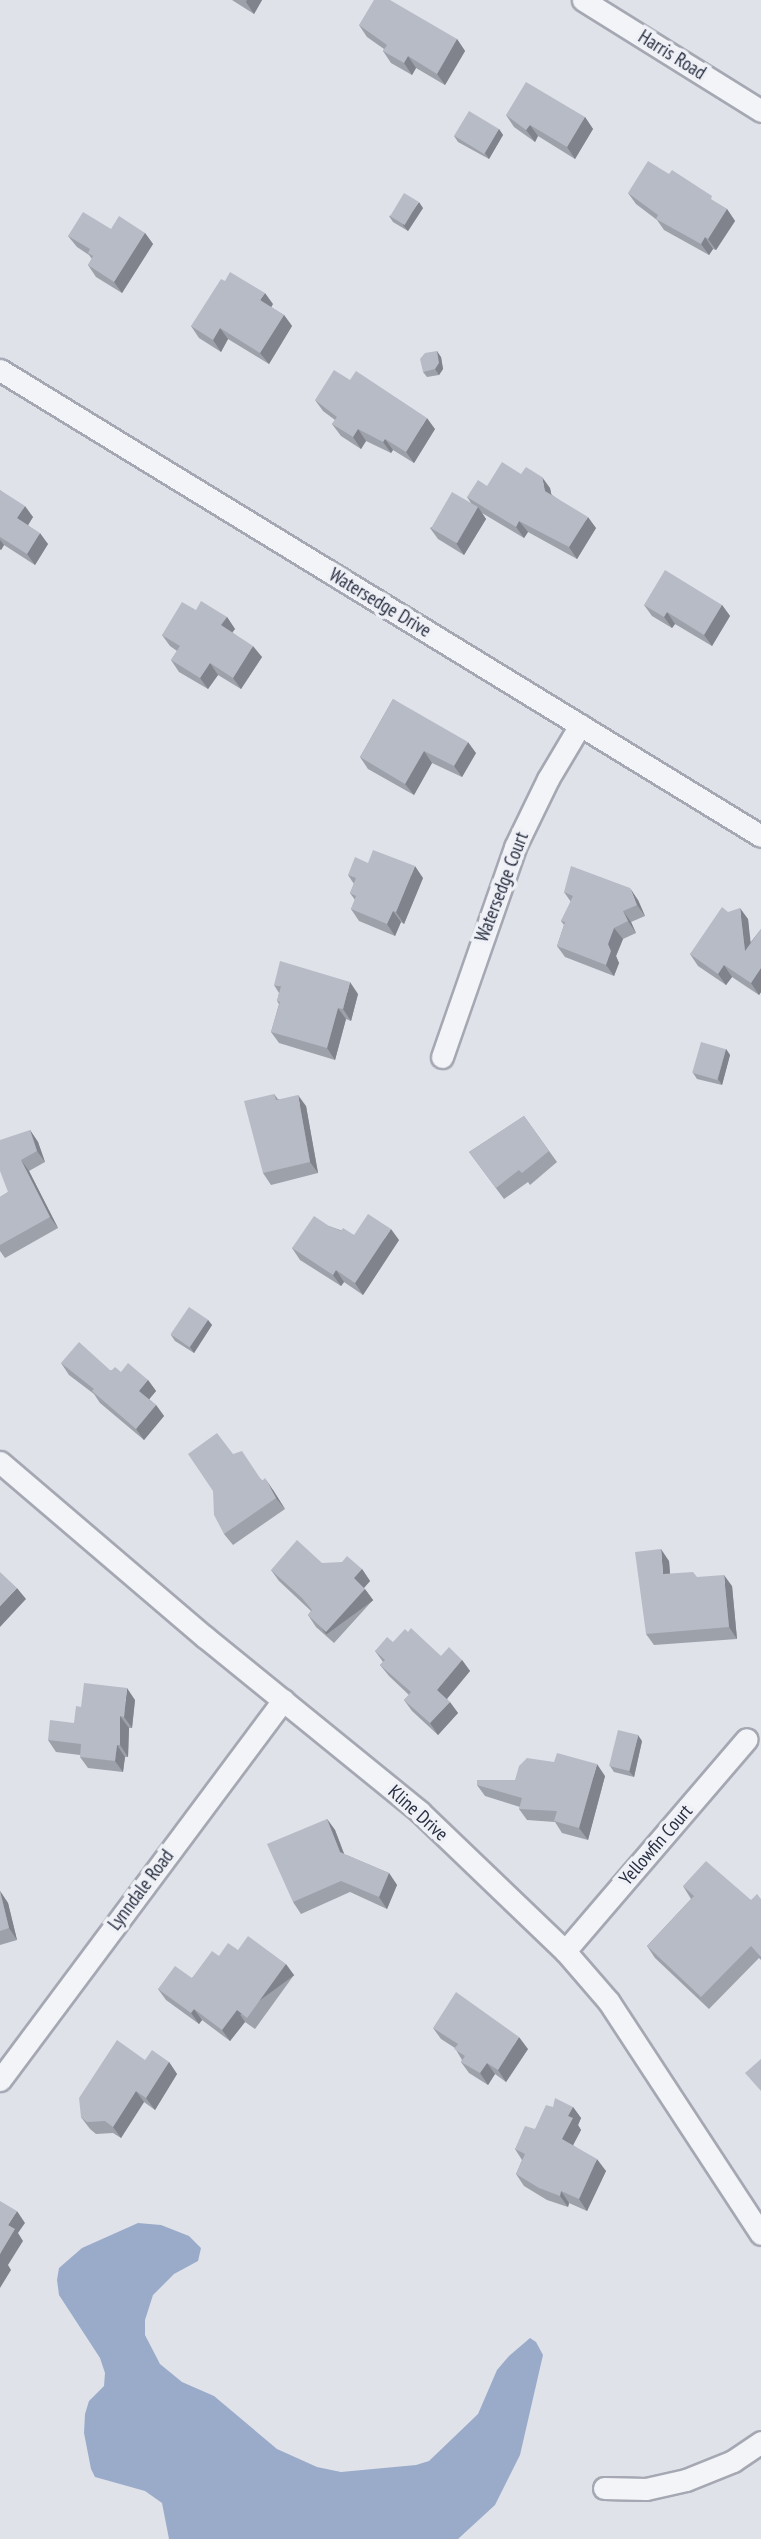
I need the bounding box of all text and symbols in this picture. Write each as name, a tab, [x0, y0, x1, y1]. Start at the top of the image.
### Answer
street label: Harris Road	[634, 25, 710, 85]
street label: Watersedge Drive	[325, 564, 435, 642]
street label: Watersedge Court	[471, 829, 533, 945]
street label: Kline Drive	[383, 1780, 453, 1846]
street label: Yellowfin Court	[615, 1800, 697, 1890]
street label: Lynndale Road	[103, 1845, 179, 1935]

